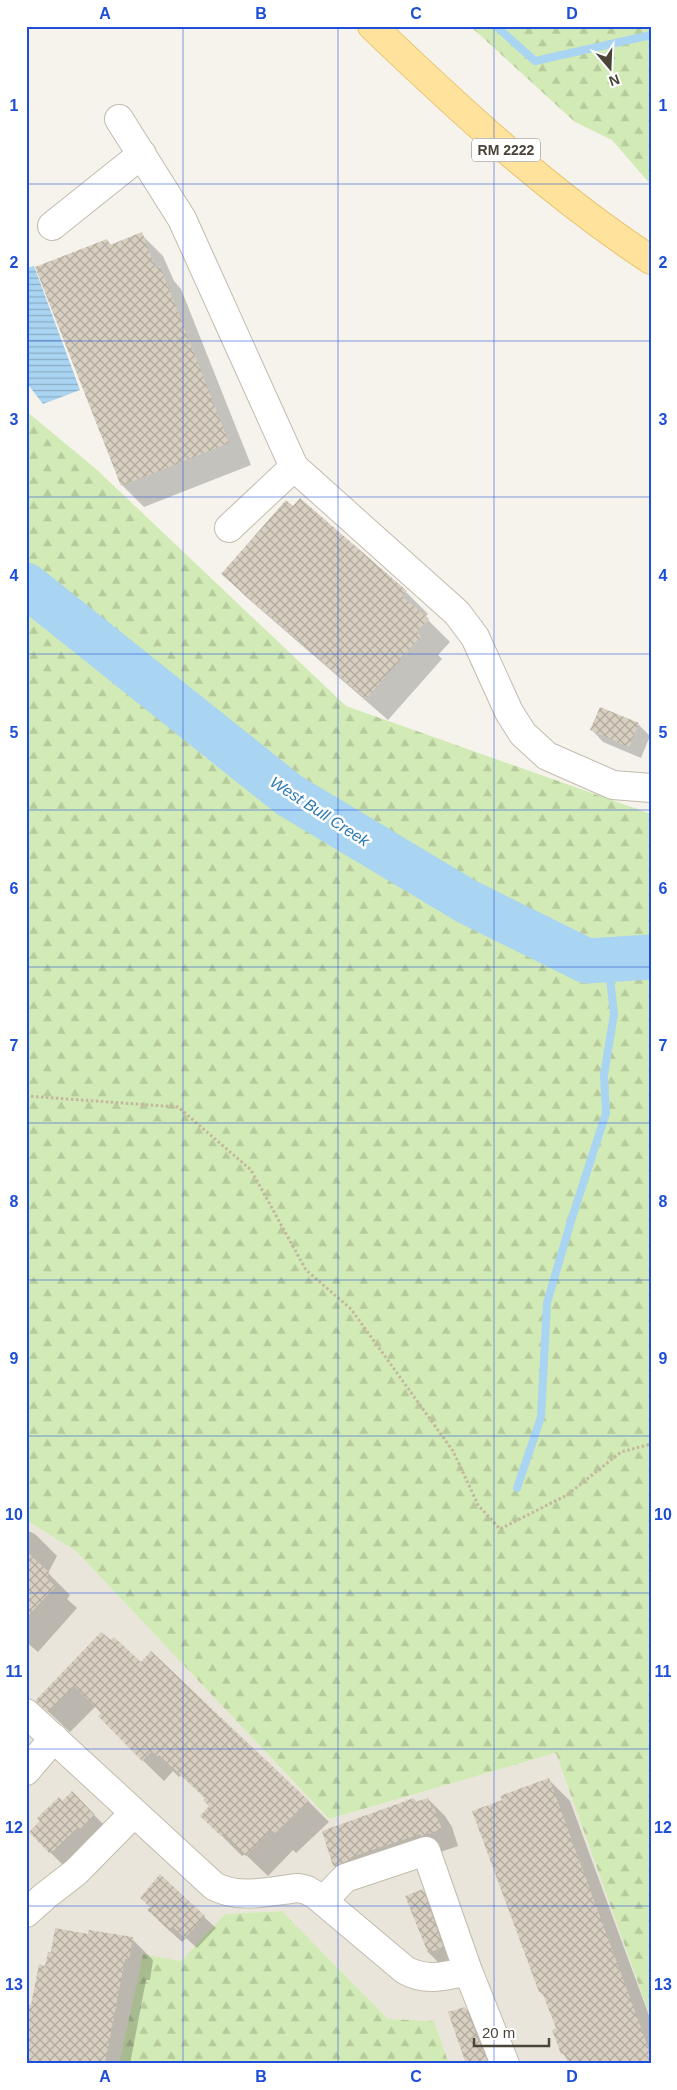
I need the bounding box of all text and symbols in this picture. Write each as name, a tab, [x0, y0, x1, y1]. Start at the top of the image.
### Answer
text: A	[99, 5, 111, 22]
text: B	[255, 5, 267, 22]
text: C	[410, 5, 422, 22]
text: D	[566, 5, 578, 22]
north arrow	[584, 42, 634, 92]
text: N	[607, 71, 622, 90]
text: 1	[10, 97, 19, 114]
text: 1	[659, 97, 668, 114]
road number: RM 2222	[472, 138, 540, 162]
text: 2	[10, 254, 19, 271]
text: 2	[659, 254, 668, 271]
text: 3	[10, 411, 19, 428]
text: 3	[659, 411, 668, 428]
text: 4	[10, 567, 19, 584]
text: 4	[659, 567, 668, 584]
text: 5	[10, 724, 19, 741]
text: 5	[659, 724, 668, 741]
water label: West Bull Creek	[267, 773, 373, 850]
text: 6	[10, 880, 19, 897]
text: 6	[659, 880, 668, 897]
text: 7	[10, 1037, 19, 1054]
text: 7	[659, 1037, 668, 1054]
text: 8	[10, 1193, 19, 1210]
text: 8	[659, 1193, 668, 1210]
text: 9	[10, 1350, 19, 1367]
text: 9	[659, 1350, 668, 1367]
text: 10	[5, 1506, 23, 1523]
text: 10	[654, 1506, 672, 1523]
text: 11	[6, 1663, 23, 1680]
text: 11	[655, 1663, 672, 1680]
text: 12	[5, 1819, 23, 1836]
text: 12	[654, 1819, 672, 1836]
text: 13	[5, 1976, 23, 1993]
text: 13	[654, 1976, 672, 1993]
scale bar	[474, 2015, 550, 2047]
text: 20 m	[482, 2024, 515, 2041]
text: A	[99, 2068, 111, 2085]
text: B	[255, 2068, 267, 2085]
text: C	[410, 2068, 422, 2085]
text: D	[566, 2068, 578, 2085]

